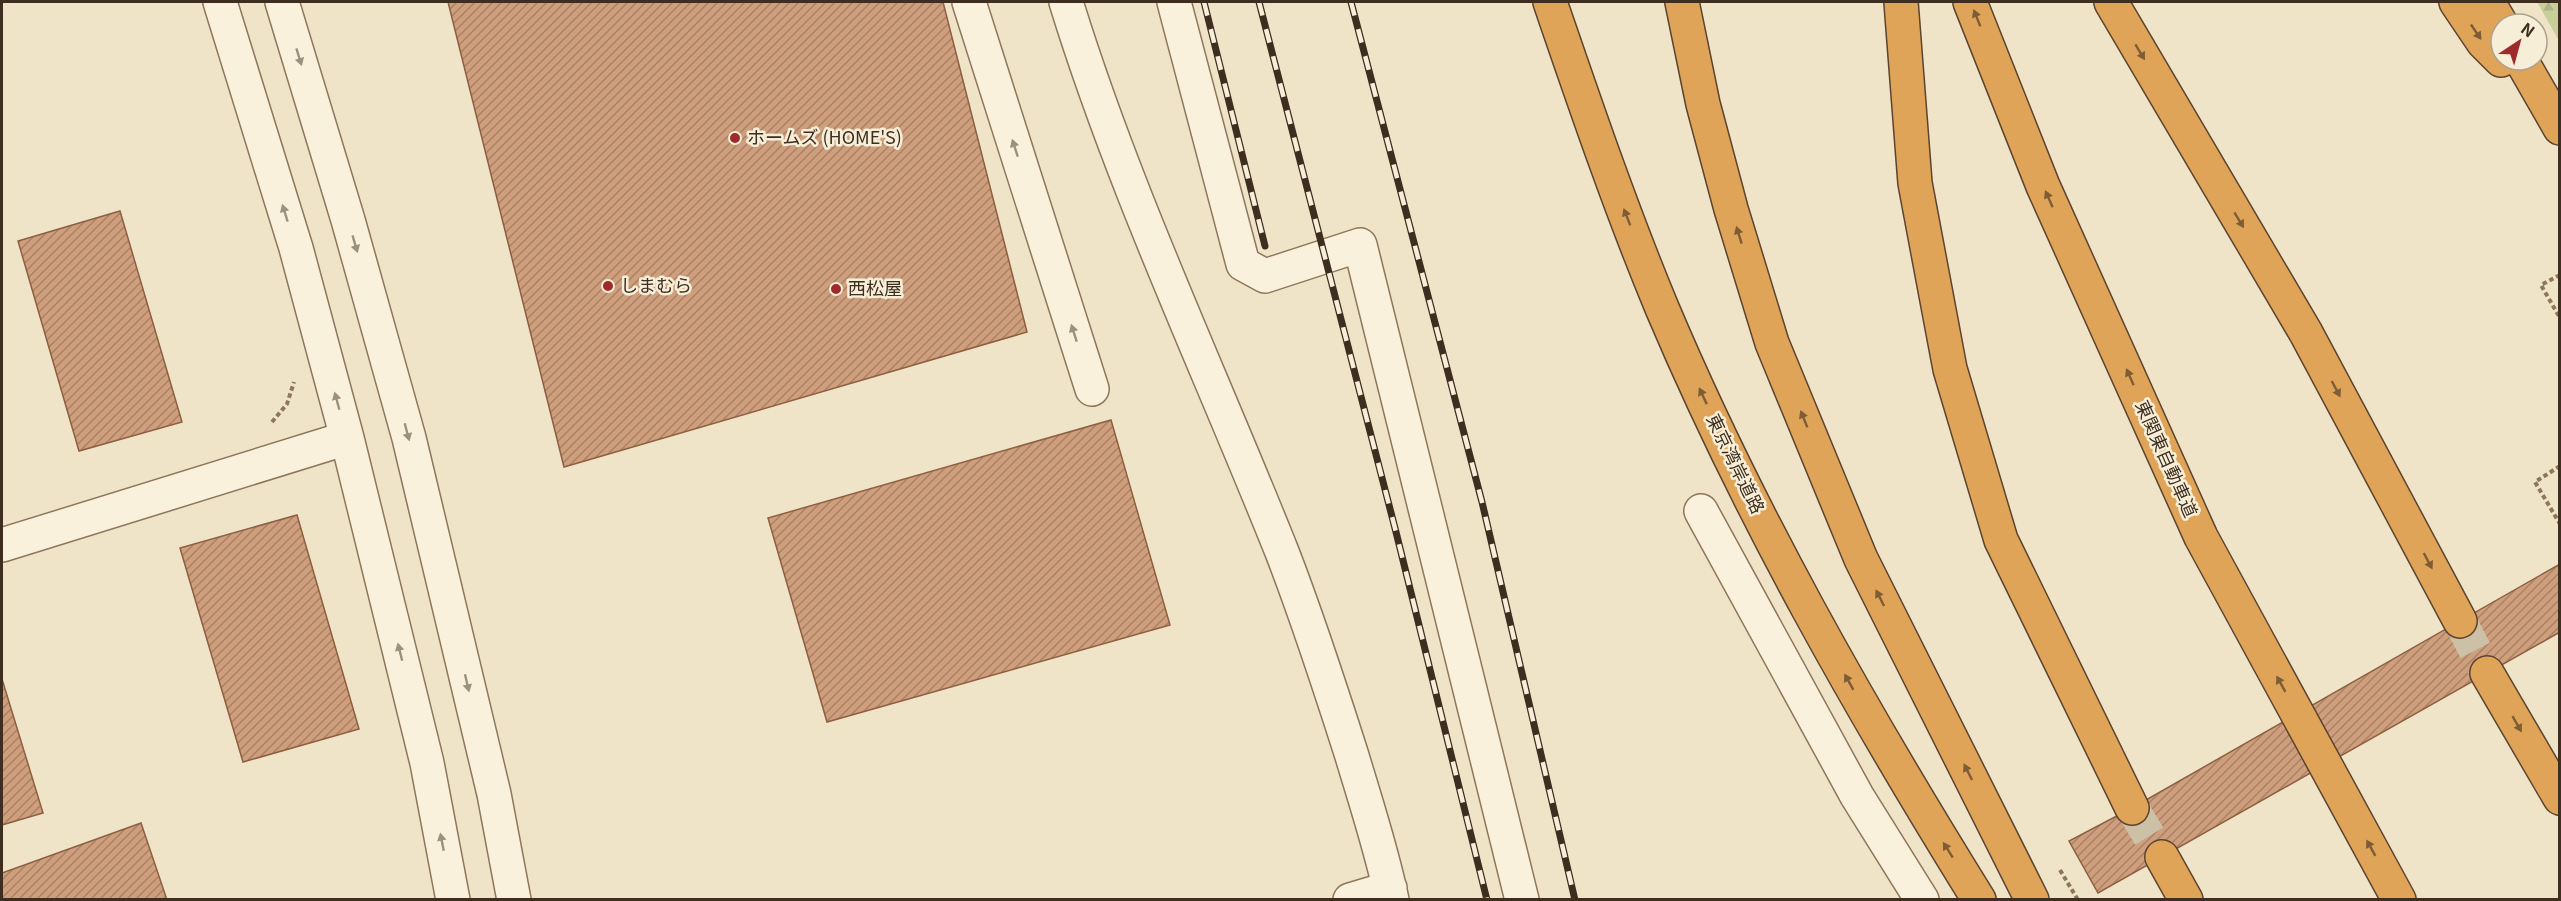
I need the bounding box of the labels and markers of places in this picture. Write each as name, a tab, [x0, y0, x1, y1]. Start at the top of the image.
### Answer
place label: ホームズ (HOME'S)	[747, 123, 902, 149]
marker: ホームズ (HOME'S)	[728, 131, 742, 145]
place label: しまむら	[620, 271, 692, 297]
place label: 西松屋	[848, 274, 902, 300]
marker: しまむら	[601, 279, 615, 293]
marker: 西松屋	[829, 282, 843, 296]

